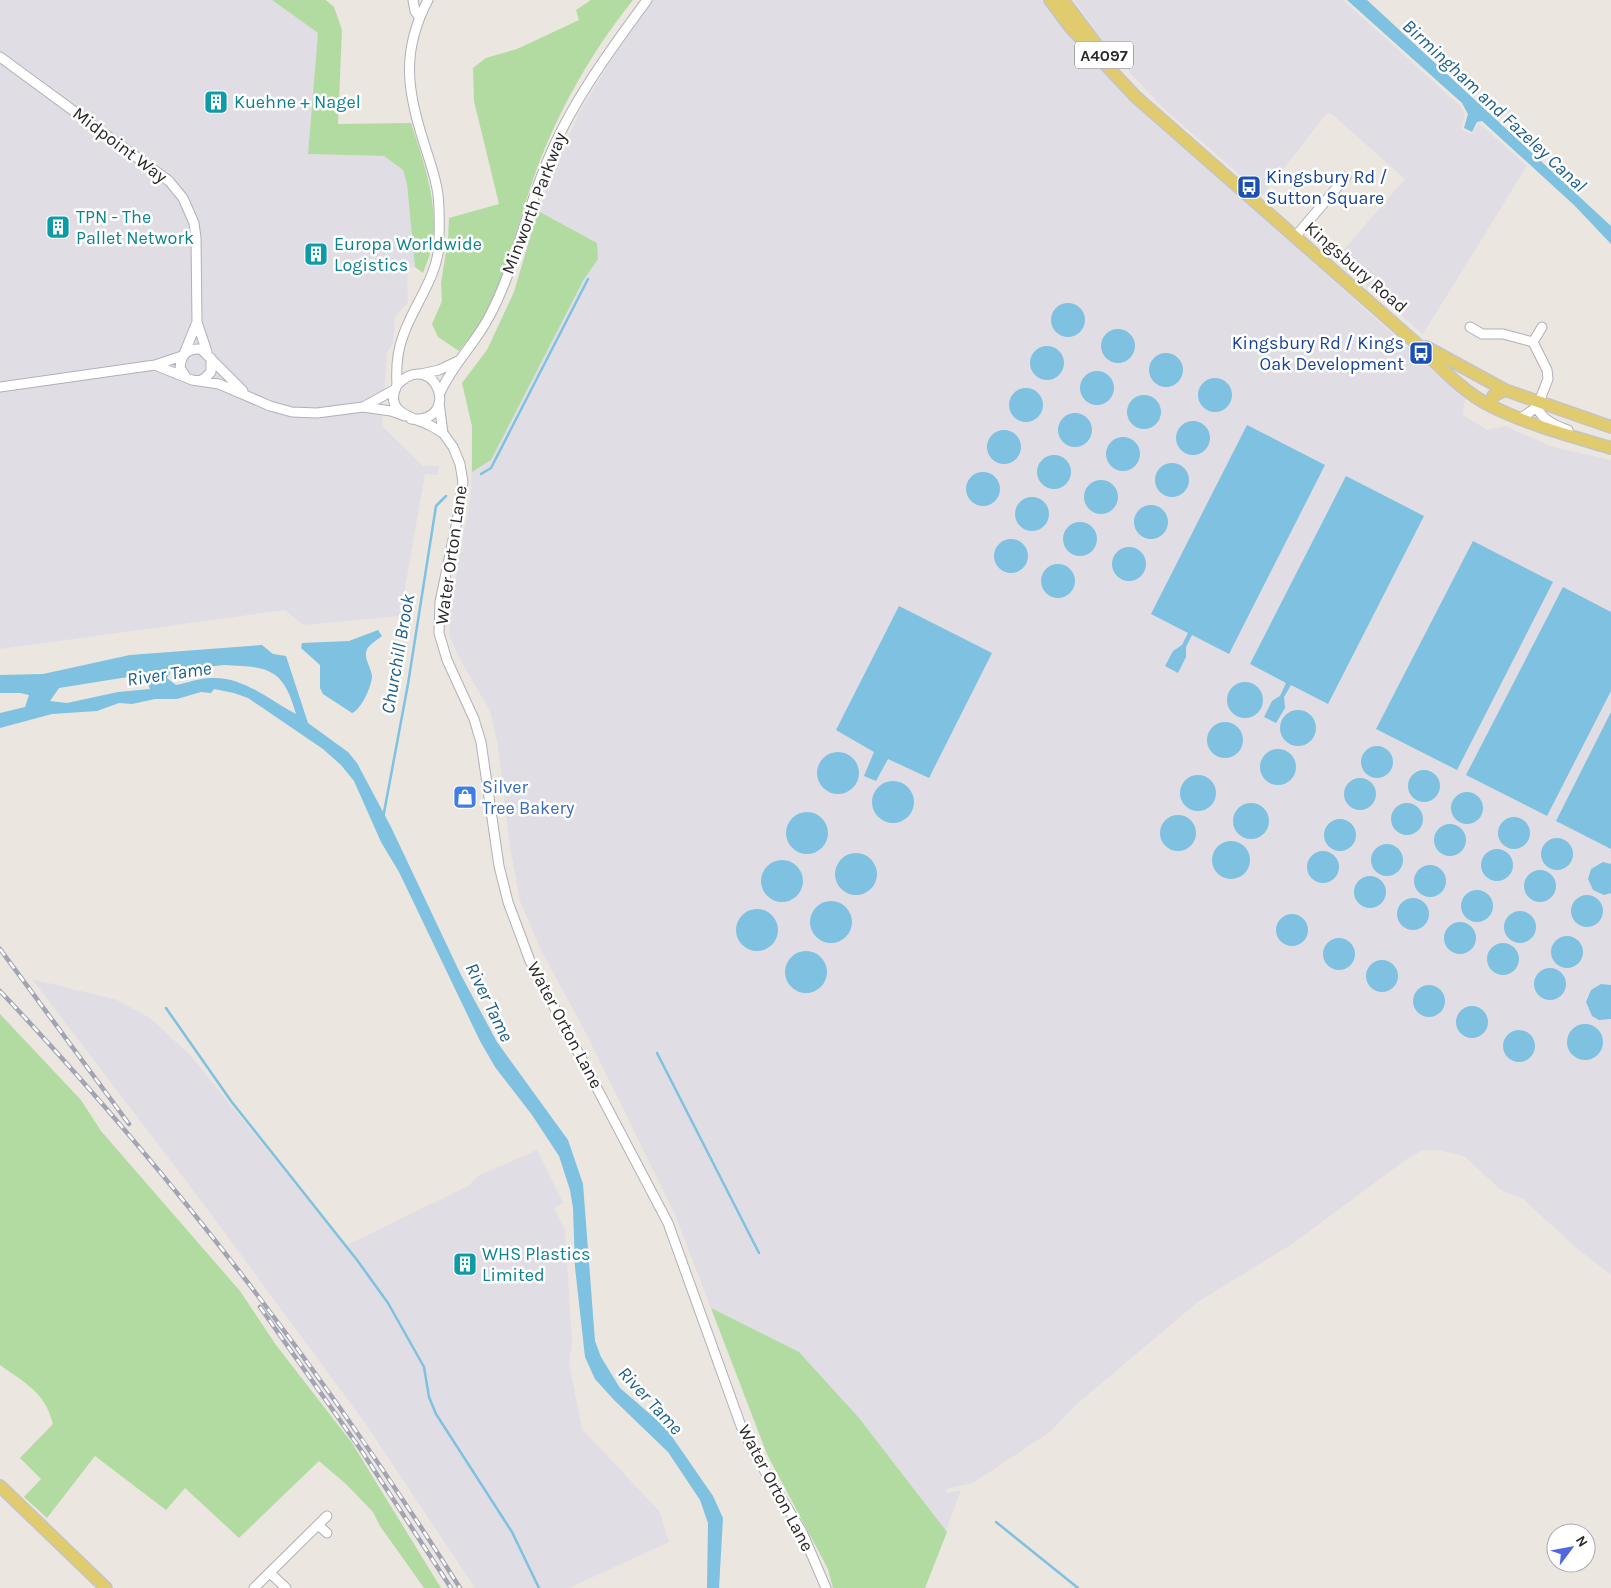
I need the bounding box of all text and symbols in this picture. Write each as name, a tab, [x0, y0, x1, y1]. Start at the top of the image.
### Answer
water label: Birmingham and Fazeley Canal	[1398, 15, 1591, 197]
road number: A4097	[1075, 42, 1133, 68]
building icon: Kuehne + Nagel	[203, 89, 229, 115]
place label: Kuehne + Nagel	[234, 91, 361, 113]
street label: Midpoint Way	[68, 102, 172, 188]
street label: Minworth Parkway	[497, 128, 571, 277]
place label: Kingsbury Rd / Sutton Square	[1266, 166, 1387, 209]
bus stop icon: Kingsbury Rd / Sutton Square	[1236, 174, 1262, 200]
place label: TPN - The Pallet Network	[76, 206, 194, 249]
building icon: TPN - The Pallet Network	[45, 214, 71, 240]
street label: Kingsbury Road	[1300, 216, 1412, 318]
place label: Europa Worldwide Logistics	[334, 233, 482, 276]
building icon: Europa Worldwide Logistics	[303, 241, 329, 267]
place label: Kingsbury Rd / Kings Oak Development	[1232, 332, 1404, 375]
bus stop icon: Kingsbury Rd / Kings Oak Development	[1408, 340, 1434, 366]
street label: Water Orton Lane	[430, 484, 472, 626]
water label: Churchill Brook	[377, 592, 419, 716]
water label: River Tame	[126, 657, 213, 691]
place label: Silver Tree Bakery	[482, 776, 575, 819]
shop icon: Silver Tree Bakery	[452, 784, 478, 810]
street label: Water Orton Lane	[522, 958, 608, 1092]
water label: River Tame	[461, 959, 518, 1046]
place label: WHS Plastics Limited	[482, 1243, 591, 1286]
building icon: WHS Plastics Limited	[452, 1251, 478, 1277]
water label: River Tame	[613, 1362, 687, 1439]
street label: Water Orton Lane	[733, 1421, 819, 1555]
north arrow	[1546, 1523, 1596, 1573]
text: N	[1572, 1533, 1591, 1550]

